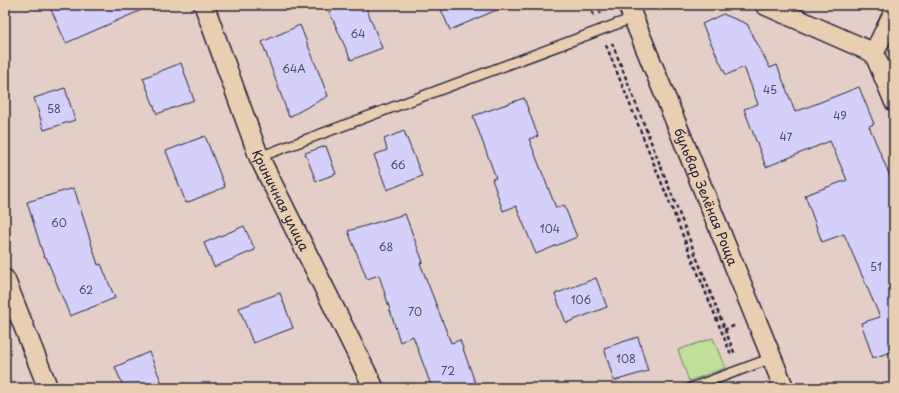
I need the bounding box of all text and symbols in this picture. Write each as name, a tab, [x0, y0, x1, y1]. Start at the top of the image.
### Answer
house number: 64	[351, 25, 365, 42]
house number: 64А	[282, 60, 306, 77]
house number: 45	[763, 81, 777, 98]
house number: 58	[47, 100, 61, 117]
house number: 49	[833, 107, 847, 124]
street label: бульвар Зелёная Роща	[670, 125, 743, 269]
house number: 47	[780, 128, 793, 145]
street label: Криничная улица	[248, 147, 315, 255]
house number: 66	[390, 156, 406, 173]
house number: 60	[51, 214, 67, 231]
house number: 104	[540, 220, 560, 237]
house number: 68	[379, 238, 393, 255]
house number: 51	[870, 258, 882, 275]
house number: 62	[79, 281, 93, 298]
house number: 106	[571, 291, 592, 308]
house number: 70	[408, 303, 422, 320]
house number: 108	[616, 350, 636, 367]
house number: 72	[441, 362, 455, 379]

